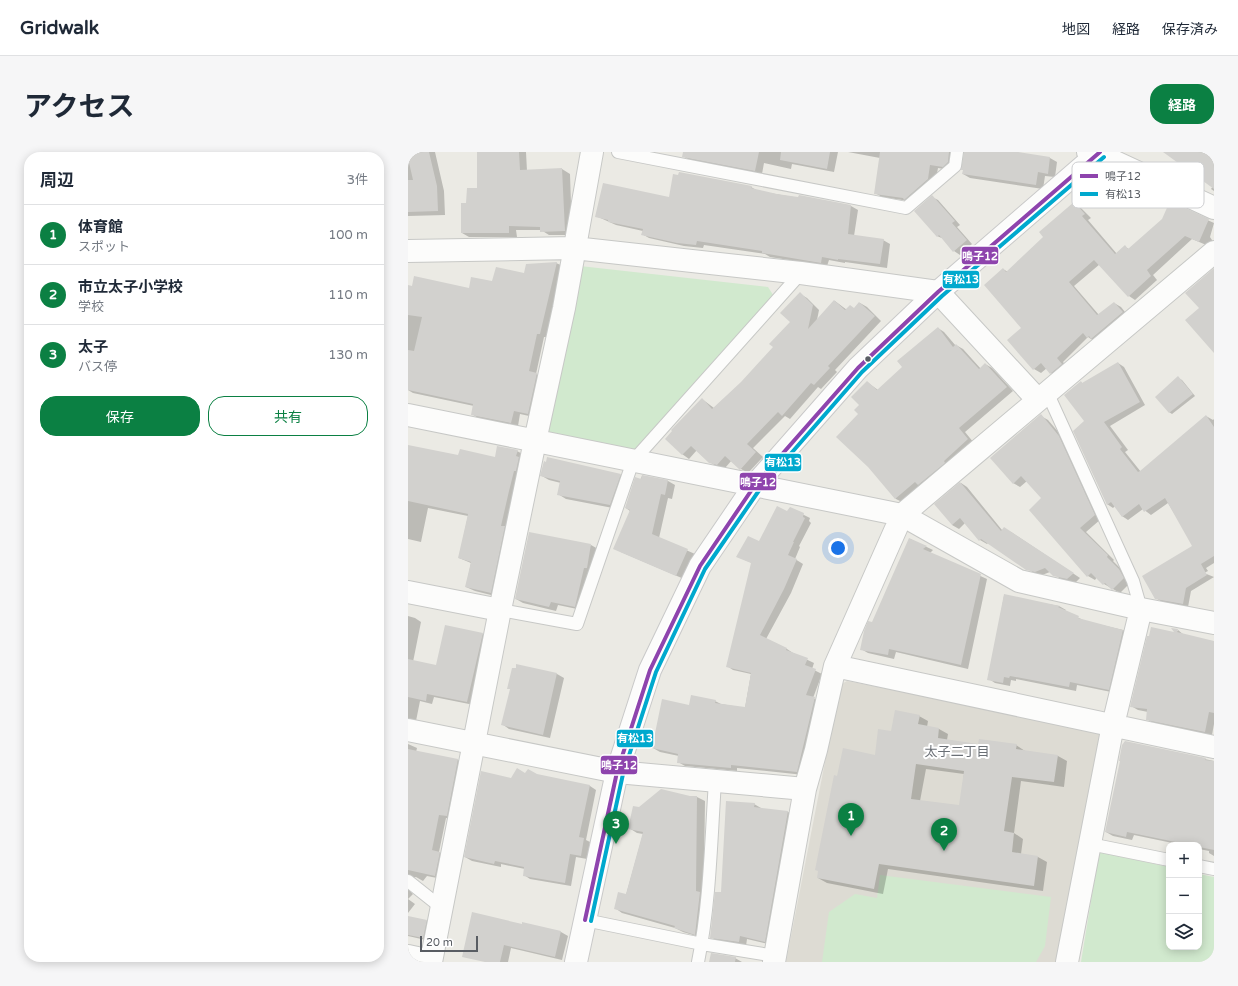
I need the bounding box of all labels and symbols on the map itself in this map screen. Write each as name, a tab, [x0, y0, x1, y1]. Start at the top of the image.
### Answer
legend	[1072, 162, 1204, 208]
text: 鳴子12	[1105, 170, 1141, 183]
text: 有松13	[1105, 188, 1141, 201]
line badge: 鳴子12	[961, 246, 999, 265]
text: 鳴子12	[962, 250, 998, 263]
line badge: 有松13	[942, 270, 980, 289]
text: 有松13	[943, 273, 979, 286]
unlabelled marker	[863, 354, 873, 364]
line badge: 有松13	[764, 453, 802, 472]
text: 有松13	[765, 456, 801, 469]
line badge: 鳴子12	[739, 472, 777, 491]
text: 鳴子12	[740, 476, 776, 489]
your location	[828, 538, 848, 558]
line badge: 有松13	[616, 729, 654, 748]
text: 有松13	[617, 732, 653, 745]
district label: 太子二丁目	[924, 744, 990, 760]
line badge: 鳴子12	[600, 755, 638, 775]
text: 鳴子12	[601, 759, 637, 772]
pin: 1	[838, 803, 864, 836]
pin: 3	[603, 811, 629, 844]
pin: 2	[931, 818, 957, 851]
scale bar	[420, 934, 478, 953]

